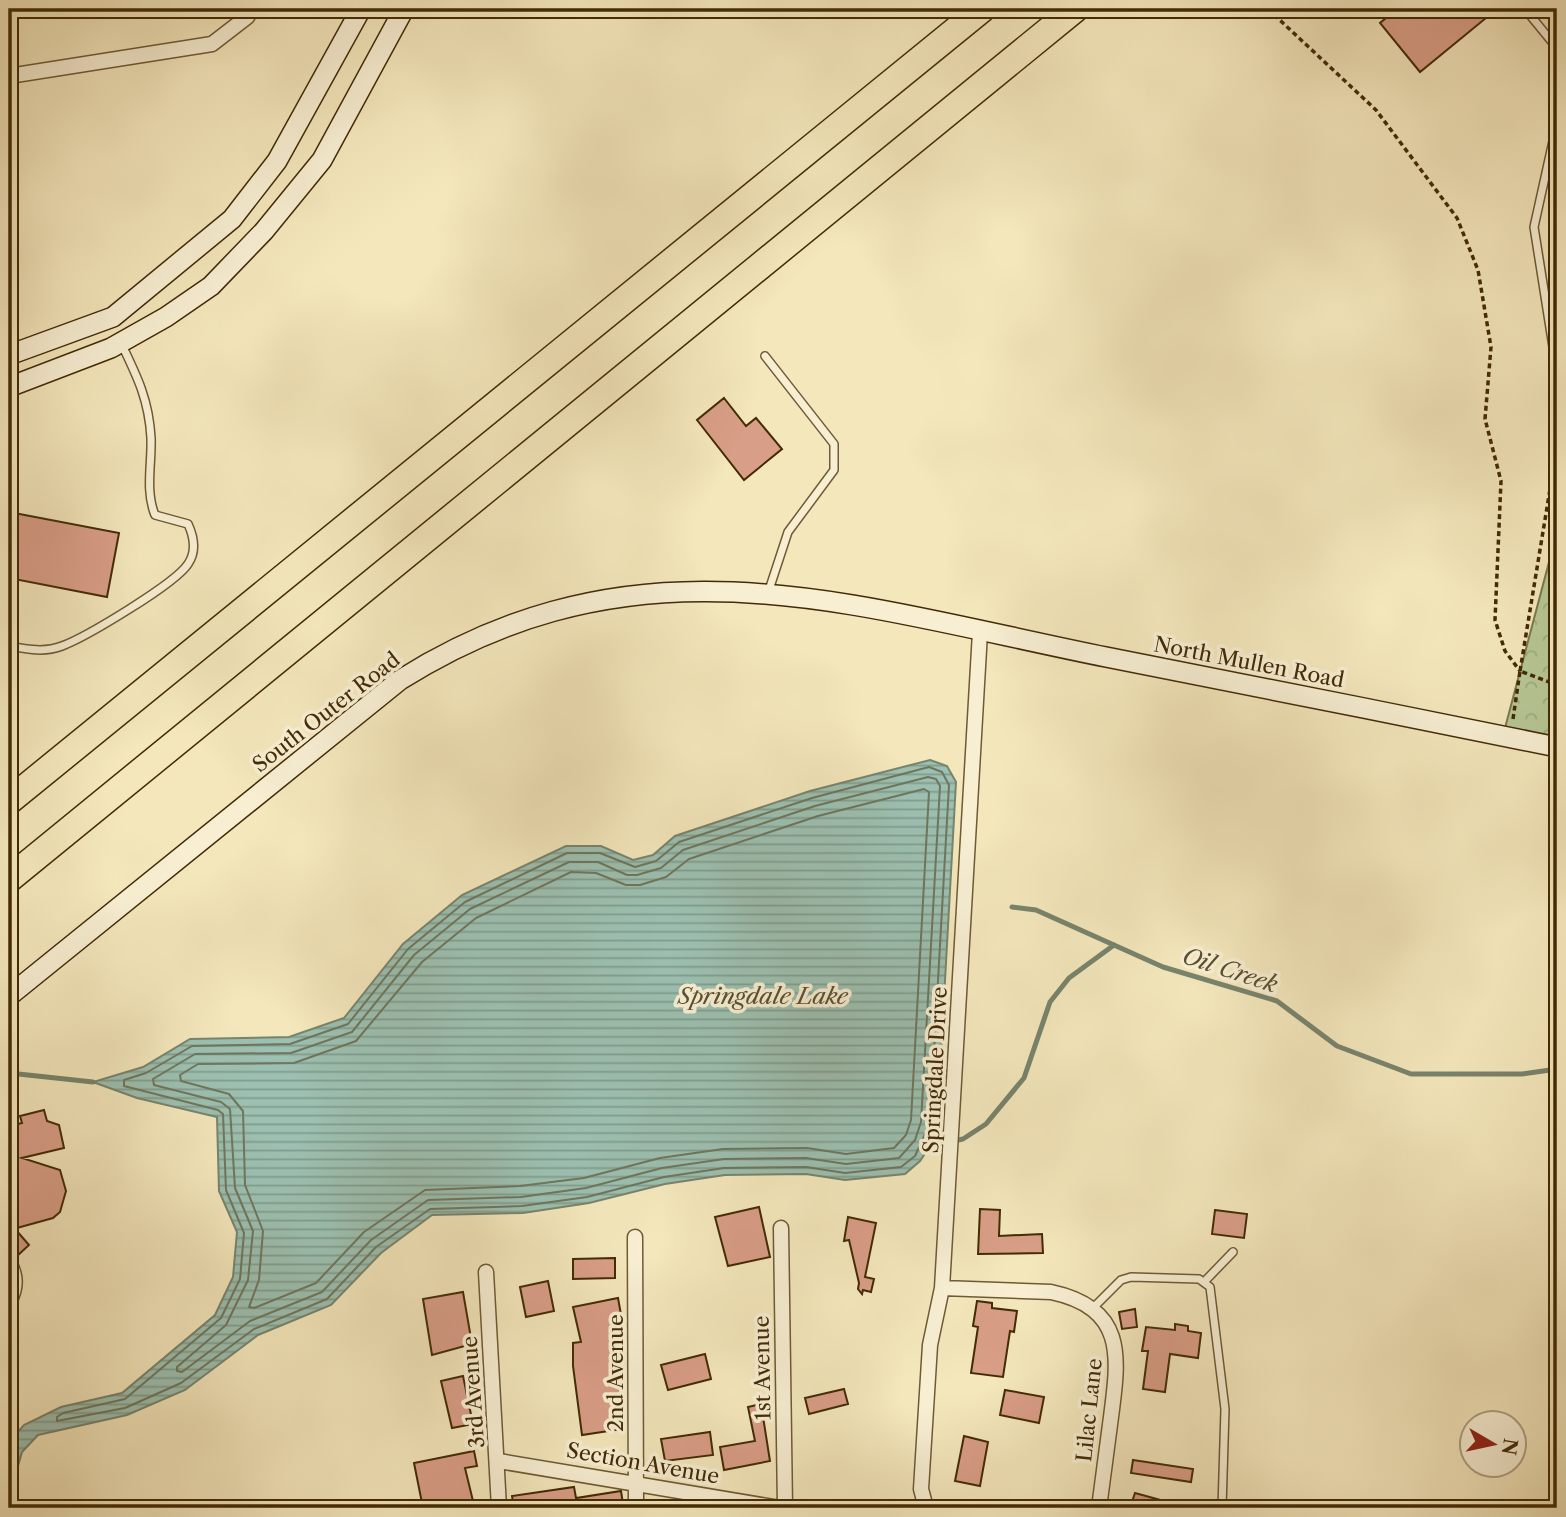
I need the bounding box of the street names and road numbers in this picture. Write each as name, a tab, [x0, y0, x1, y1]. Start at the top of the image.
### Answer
street label: North Mullen Road	[1152, 631, 1347, 693]
street label: South Outer Road	[247, 647, 405, 777]
street label: Springdale Drive	[918, 986, 952, 1154]
street label: 2nd Avenue	[603, 1314, 628, 1432]
street label: 1st Avenue	[749, 1315, 775, 1421]
street label: 3rd Avenue	[457, 1335, 489, 1449]
street label: Lilac Lane	[1071, 1357, 1107, 1463]
street label: Section Avenue	[565, 1437, 721, 1489]

